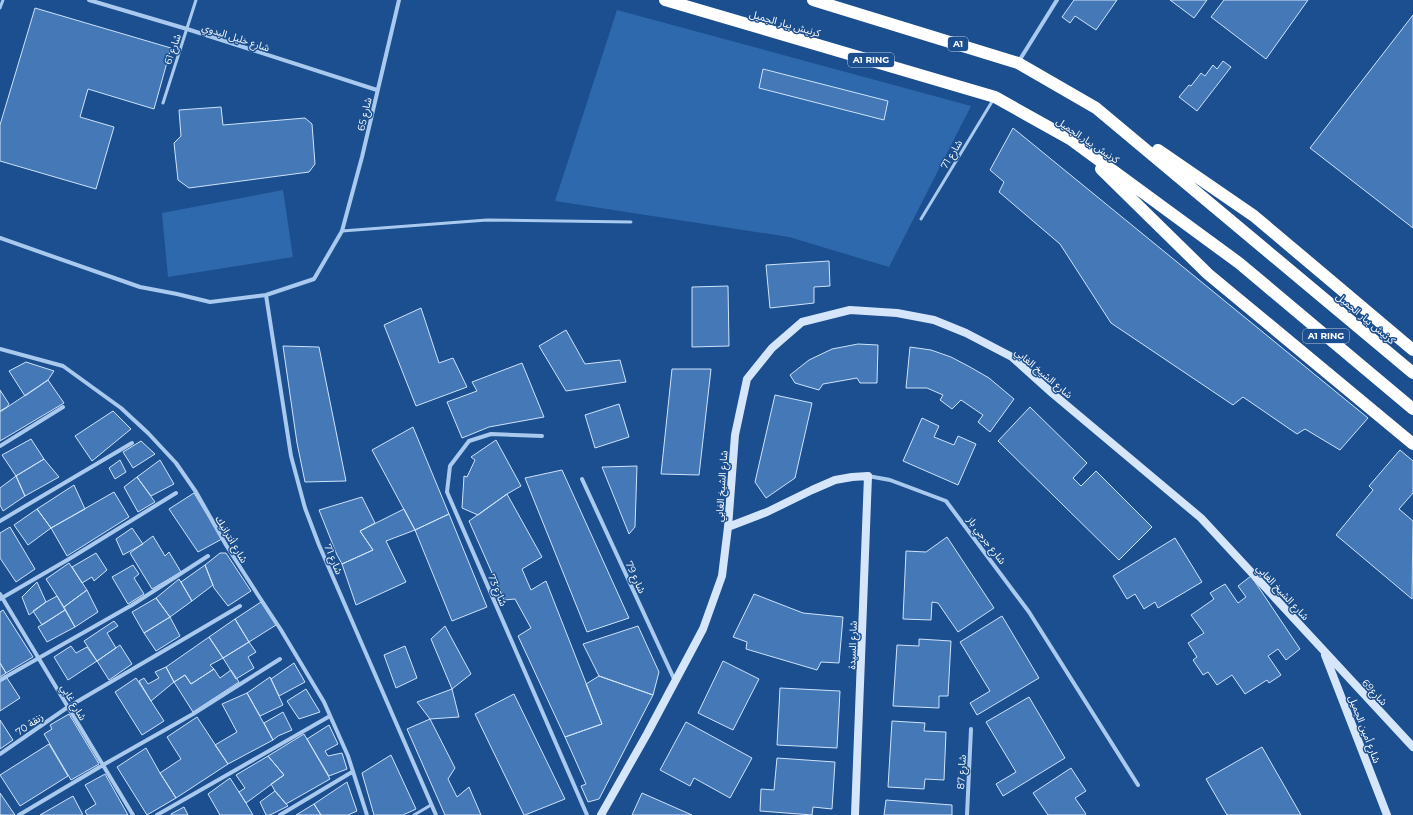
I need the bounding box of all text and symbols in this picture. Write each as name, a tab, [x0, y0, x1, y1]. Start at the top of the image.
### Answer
street label: كرنيش بيار الجميل	[748, 7, 823, 40]
street label: شارع خليل البدوي	[200, 20, 272, 56]
street label: شارع 61	[161, 32, 185, 67]
road number: A1	[948, 37, 968, 51]
road number: A1 RING	[848, 53, 894, 67]
street label: شارع 65	[354, 96, 376, 132]
street label: كرنيش بيار الجميل	[1054, 115, 1122, 167]
street label: شارع 71	[938, 137, 966, 172]
street label: كرنيش بيار الجميل	[1333, 290, 1399, 347]
road number: A1 RING	[1303, 329, 1349, 343]
street label: شارع الشيخ الغابي	[1011, 345, 1075, 402]
street label: شارع الشيخ الغابي	[713, 450, 732, 522]
street label: شارع أنترانيك	[212, 513, 251, 566]
street label: شارع جرجي باز	[963, 513, 1009, 568]
street label: شارع 71	[320, 542, 346, 577]
street label: شارع 79	[622, 559, 649, 596]
street label: شارع الشيخ الغابي	[1253, 562, 1312, 624]
street label: شارع 73	[484, 572, 510, 609]
street label: شارع السيدة	[845, 620, 861, 670]
street label: شارع69	[1358, 676, 1390, 709]
street label: شارع غابي	[57, 682, 90, 724]
street label: شارع أمين الجميل	[1345, 693, 1383, 765]
street label: زنقة 70	[13, 710, 46, 739]
street label: شارع 87	[954, 754, 970, 790]

